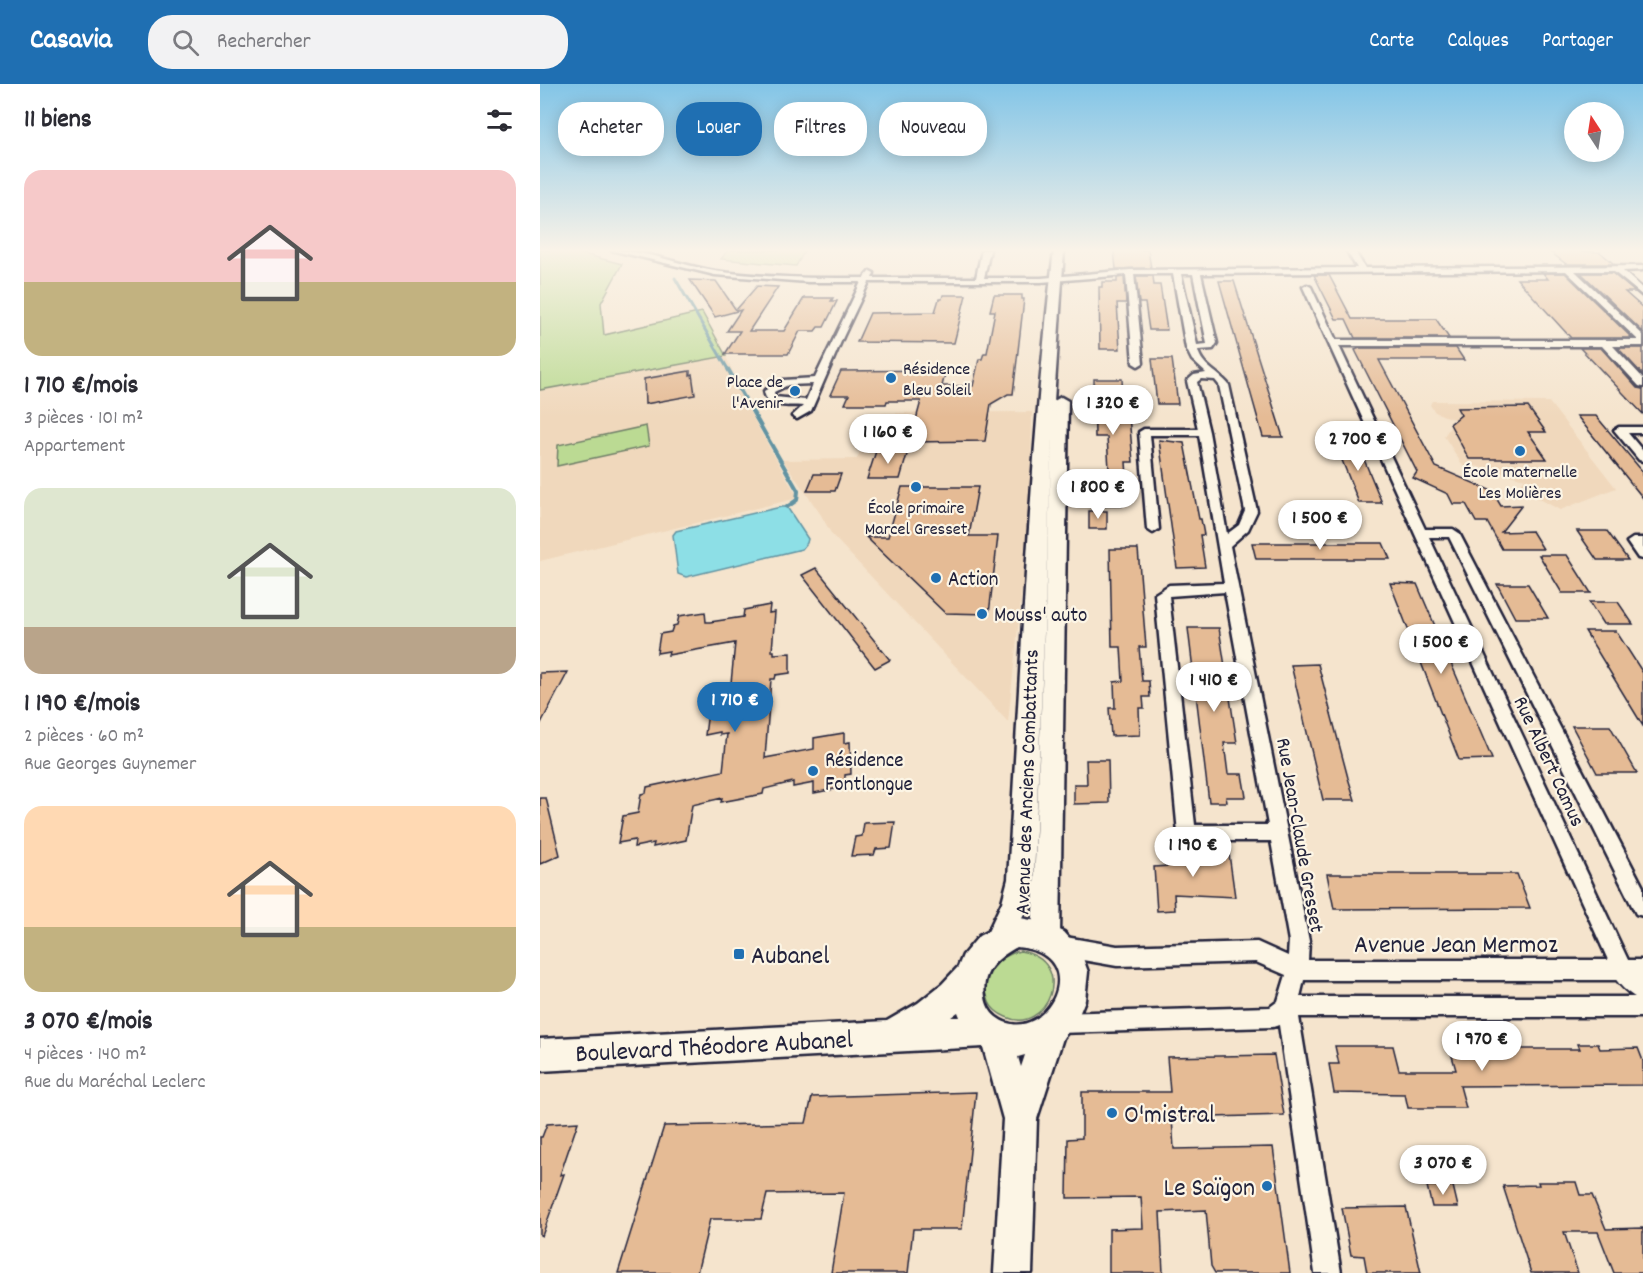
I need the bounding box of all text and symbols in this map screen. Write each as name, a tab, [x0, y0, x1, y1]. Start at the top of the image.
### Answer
search box	[148, 15, 568, 69]
text: Casavia	[30, 22, 112, 62]
icon: search	[169, 26, 202, 59]
text: Rechercher	[217, 27, 311, 58]
text: Carte	[1369, 27, 1414, 57]
text: Calques	[1447, 27, 1509, 57]
text: Partager	[1542, 27, 1613, 57]
text: 11 biens	[24, 102, 92, 139]
chip: Acheter	[558, 102, 664, 156]
chip: Louer	[676, 102, 762, 156]
chip: Filtres	[774, 102, 867, 156]
chip: Nouveau	[879, 102, 987, 156]
north arrow	[1564, 102, 1624, 162]
map controls	[1564, 102, 1624, 162]
icon: filters	[483, 104, 516, 137]
icon: home	[216, 209, 324, 317]
place label: Résidence Bleu Soleil	[903, 358, 972, 404]
text: 1 710 €/mois	[24, 368, 138, 405]
place label: Place de l'Avenir	[726, 371, 783, 417]
marker: Résidence Bleu Soleil	[884, 371, 898, 385]
marker: Place de l'Avenir	[788, 384, 802, 398]
pin: 1 320 €	[1058, 385, 1168, 436]
text: 1 320 €	[1086, 390, 1140, 418]
text: 3 pièces · 101 m²	[24, 405, 143, 433]
pin: 1 160 €	[833, 414, 943, 465]
text: 1 160 €	[863, 419, 913, 447]
pin: 2 700 €	[1303, 421, 1413, 472]
text: 2 700 €	[1329, 426, 1387, 454]
text: Appartement	[24, 433, 126, 461]
marker: École maternelle Les Molières	[1513, 444, 1527, 458]
place label: École maternelle Les Molières	[1463, 461, 1577, 507]
pin: 1 800 €	[1043, 469, 1153, 520]
text: 1 800 €	[1071, 474, 1125, 502]
marker: École primaire Marcel Gresset	[909, 480, 923, 494]
place label: École primaire Marcel Gresset	[865, 497, 968, 543]
pin: 1 500 €	[1265, 500, 1375, 551]
text: 1 500 €	[1292, 505, 1348, 533]
icon: home	[216, 527, 324, 635]
place label: Action	[948, 566, 999, 596]
marker: Action	[929, 571, 943, 585]
place label: Mouss' auto	[994, 602, 1087, 632]
marker: Mouss' auto	[975, 607, 989, 621]
pin: 1 500 €	[1386, 624, 1496, 675]
text: 1 500 €	[1413, 629, 1469, 657]
street label: Avenue des Anciens Combattants	[1009, 649, 1049, 915]
pin: 1 410 €	[1159, 662, 1269, 713]
text: 1 410 €	[1190, 667, 1238, 695]
pin: 1 710 €	[680, 682, 790, 733]
text: 1 190 €/mois	[24, 686, 140, 723]
text: 1 710 €	[711, 687, 759, 715]
street label: Rue Albert Camus	[1504, 692, 1591, 833]
text: 2 pièces · 60 m²	[24, 723, 144, 751]
street label: Rue Jean-Claude Gresset	[1266, 736, 1330, 936]
place label: Résidence Fontlongue	[825, 747, 913, 801]
text: Rue Georges Guynemer	[24, 751, 196, 779]
marker: Résidence Fontlongue	[806, 764, 820, 778]
pin: 1 190 €	[1138, 827, 1248, 878]
text: 1 190 €	[1168, 832, 1218, 860]
icon: home	[216, 845, 324, 953]
street label: Avenue Jean Mermoz	[1354, 928, 1558, 965]
place label: Aubanel	[751, 939, 830, 976]
marker: Aubanel	[732, 947, 746, 961]
text: 3 070 €/mois	[24, 1004, 153, 1041]
pin: 1 970 €	[1427, 1021, 1537, 1072]
street label: Boulevard Théodore Aubanel	[574, 1023, 854, 1074]
text: 1 970 €	[1456, 1026, 1508, 1054]
text: 4 pièces · 140 m²	[24, 1041, 147, 1069]
text: Rue du Maréchal Leclerc	[24, 1069, 205, 1097]
place label: O'mistral	[1124, 1098, 1215, 1135]
marker: O'mistral	[1105, 1106, 1119, 1120]
pin: 3 070 €	[1388, 1145, 1498, 1196]
text: 3 070 €	[1414, 1150, 1472, 1178]
place label: Le Saïgon	[1164, 1171, 1255, 1208]
marker: Le Saïgon	[1260, 1179, 1274, 1193]

